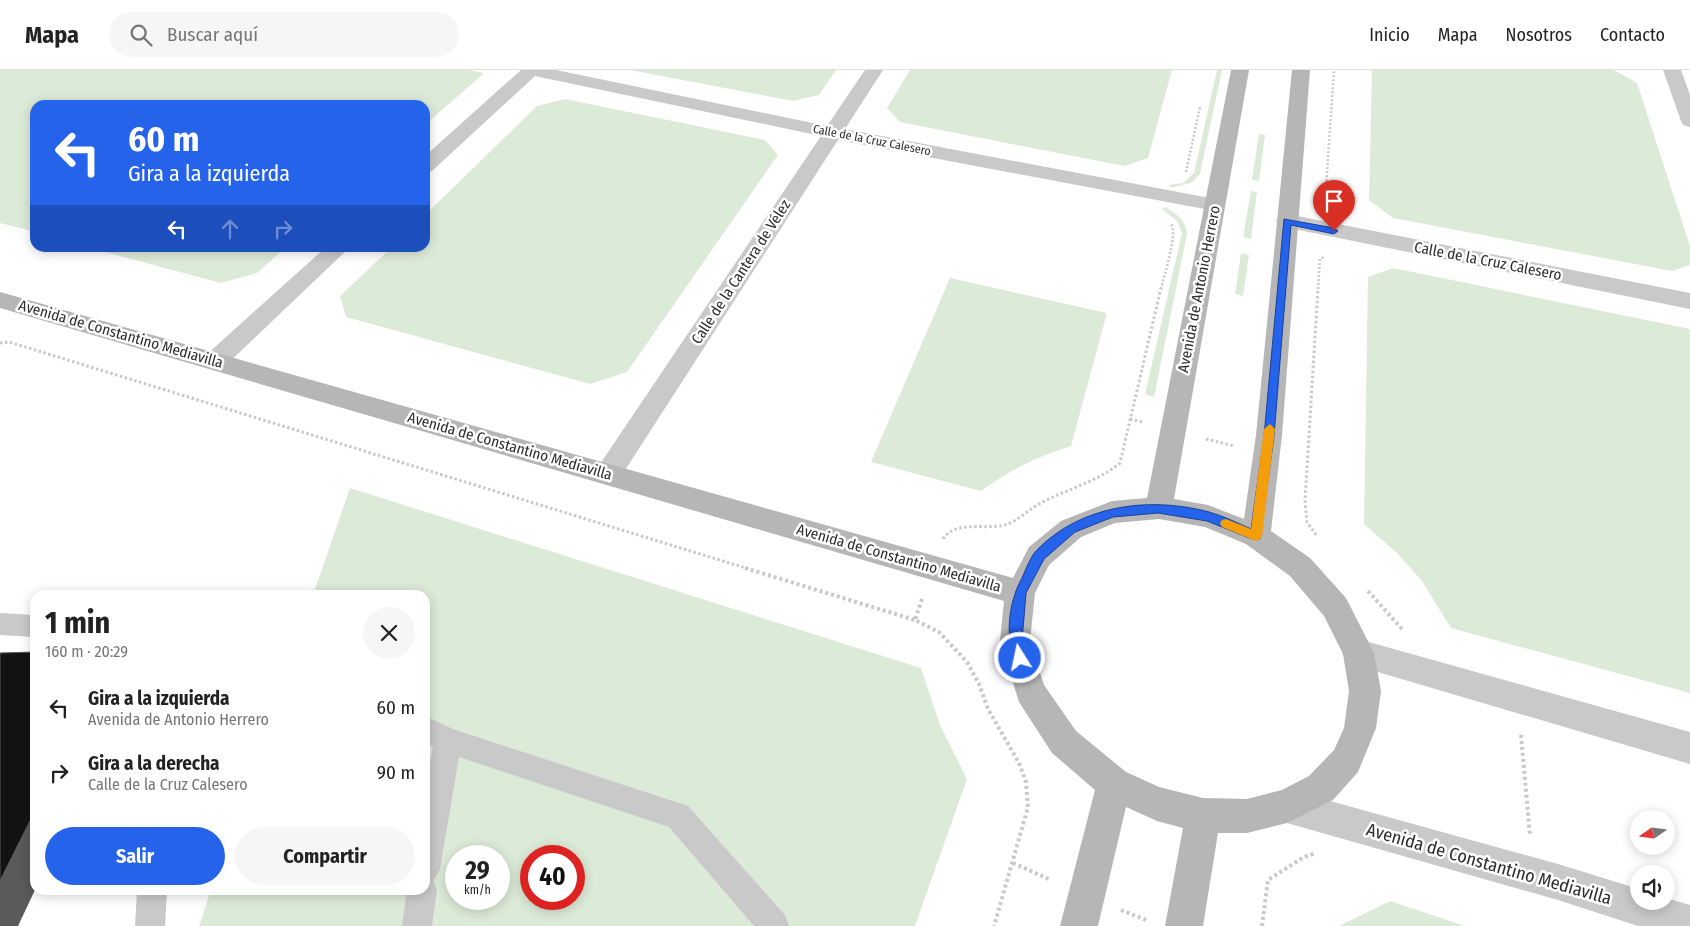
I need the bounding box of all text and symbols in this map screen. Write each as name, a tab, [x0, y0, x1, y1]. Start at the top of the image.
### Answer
search box	[109, 12, 459, 57]
text: Mapa	[25, 21, 79, 49]
icon: search	[127, 21, 155, 49]
text: Buscar aquí	[167, 23, 258, 46]
text: Inicio	[1369, 24, 1410, 46]
text: Mapa	[1438, 24, 1478, 46]
text: Nosotros	[1506, 24, 1572, 46]
text: Contacto	[1600, 24, 1665, 46]
text: 60 m	[128, 118, 199, 160]
icon: left	[45, 120, 110, 185]
street label: Calle de la Cruz Calesero	[812, 122, 932, 158]
text: Gira a la izquierda	[128, 160, 290, 187]
pin	[1313, 180, 1355, 231]
icon: arrive	[1320, 187, 1348, 215]
street label: Calle de la Cantera de Vélez	[688, 196, 794, 348]
street label: Avenida de Antonio Herrero	[1174, 204, 1224, 374]
icon: left	[163, 215, 191, 243]
icon: ahead	[216, 215, 244, 243]
icon: right	[269, 215, 297, 243]
street label: Calle de la Cruz Calesero	[1413, 238, 1563, 284]
street label: Avenida de Constantino Mediavilla	[17, 296, 225, 372]
street label: Avenida de Constantino Mediavilla	[406, 408, 614, 484]
street label: Avenida de Constantino Mediavilla	[795, 520, 1003, 596]
text: 1 min	[45, 605, 110, 641]
button: close	[363, 607, 415, 659]
position arrow	[993, 631, 1045, 683]
text: 160 m · 20:29	[45, 642, 128, 661]
text: Gira a la izquierda	[88, 687, 230, 710]
icon: left	[45, 694, 73, 722]
text: 60 m	[377, 696, 415, 719]
text: Avenida de Antonio Herrero	[88, 710, 269, 729]
text: Gira a la derecha	[88, 752, 220, 775]
icon: right	[45, 759, 73, 787]
text: 90 m	[377, 761, 415, 784]
text: Calle de la Cruz Calesero	[88, 775, 248, 794]
north arrow	[1630, 810, 1675, 855]
map controls	[1630, 810, 1675, 910]
street label: Avenida de Constantino Mediavilla	[1364, 818, 1614, 910]
button: Salir	[45, 827, 225, 885]
button: Compartir	[235, 827, 415, 885]
speed limit sign: 40	[520, 845, 585, 910]
text: 29	[465, 856, 490, 886]
button: sound	[1630, 865, 1675, 910]
text: km/h	[464, 883, 491, 897]

